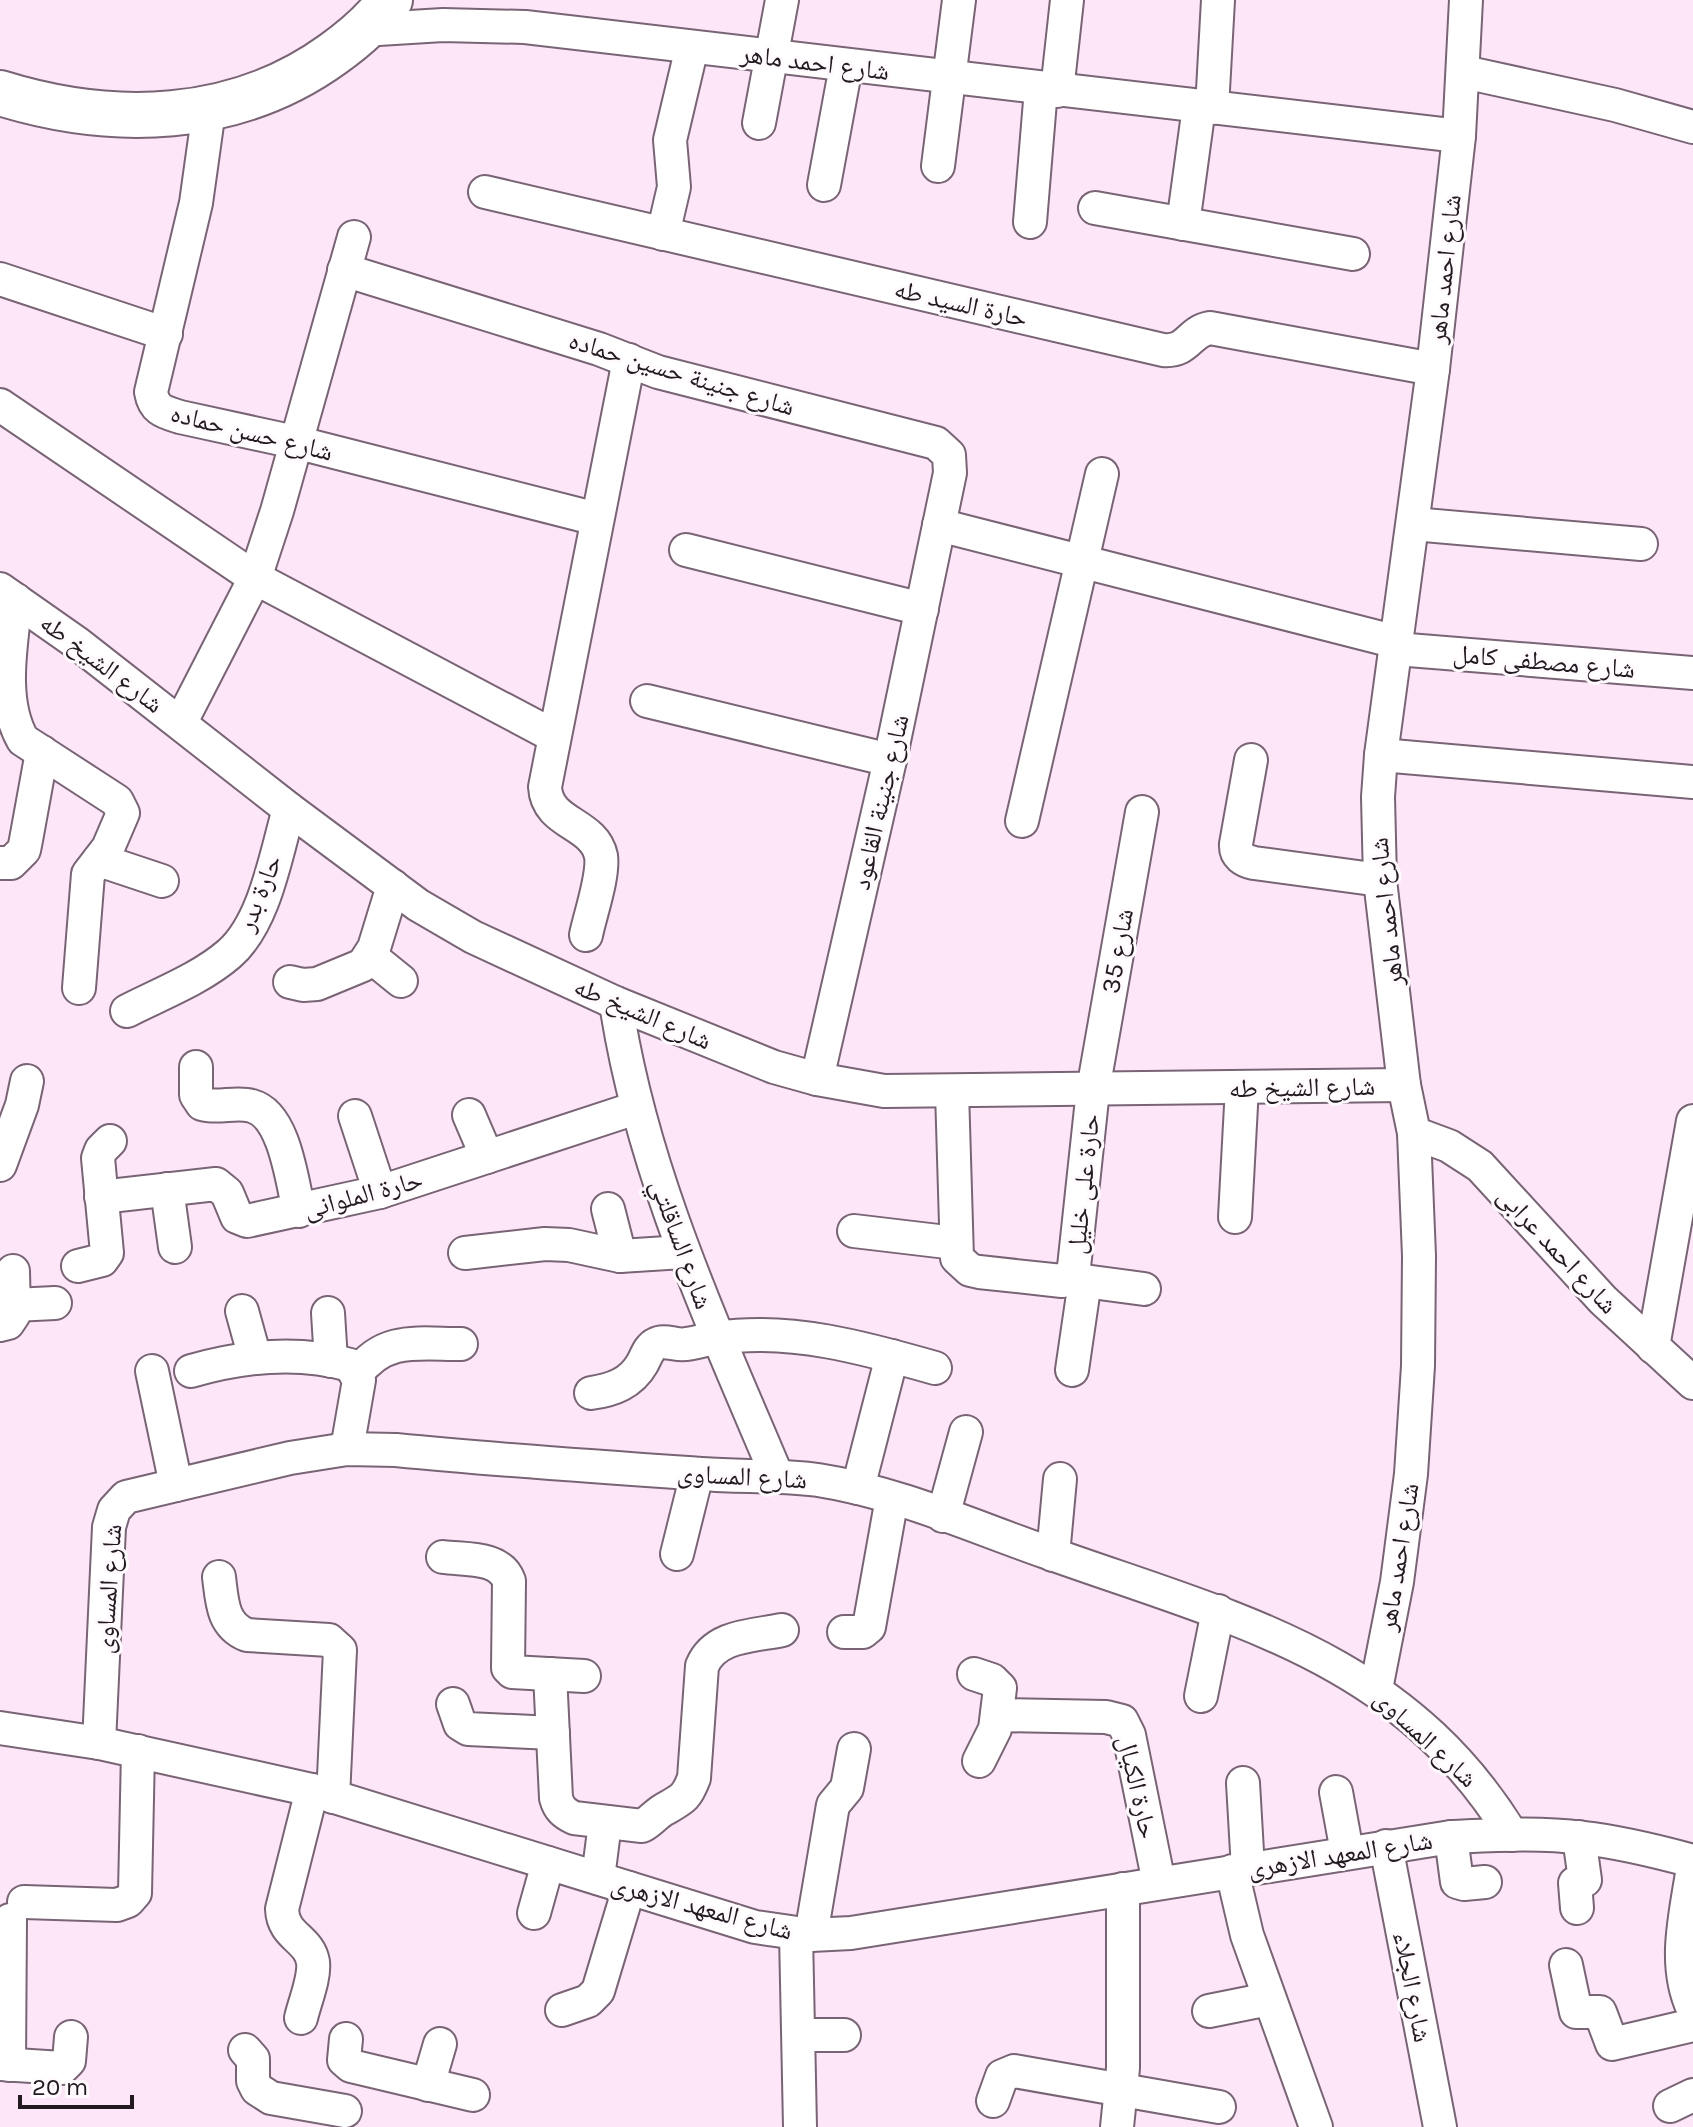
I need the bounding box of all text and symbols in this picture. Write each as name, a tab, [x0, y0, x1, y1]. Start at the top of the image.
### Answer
street label: شارع احمد ماهر	[738, 38, 891, 87]
street label: شارع احمد ماهر	[1421, 193, 1468, 346]
street label: حارة السيد طه	[891, 273, 1030, 334]
street label: شارع جنينة حسين حماده	[565, 324, 798, 423]
street label: شارع حسن حماده	[168, 397, 336, 468]
street label: شارع الشيخ طه	[33, 607, 169, 721]
street label: شارع مصطفى كامل	[1452, 638, 1636, 685]
street label: شارع جنينة القاعود	[845, 711, 916, 893]
street label: شارع احمد ماهر	[1363, 836, 1410, 989]
street label: حارة بدر	[230, 851, 289, 937]
street label: شارع 35	[1095, 906, 1140, 996]
street label: شارع الشيخ طه	[569, 971, 716, 1057]
street label: شارع الشيخ طه	[1229, 1071, 1375, 1105]
street label: حارة على خليل	[1061, 1112, 1106, 1256]
street label: حارة الملوانى	[300, 1164, 426, 1225]
street label: شارع الساقلتي	[639, 1175, 719, 1315]
street label: شارع احمد عرابى	[1491, 1180, 1624, 1320]
street label: شارع المساوى	[676, 1458, 808, 1495]
street label: شارع احمد ماهر	[1371, 1481, 1426, 1634]
street label: شارع المساوى	[88, 1523, 128, 1655]
street label: شارع المساوى	[1368, 1683, 1484, 1794]
street label: حارة الكيال	[1111, 1732, 1164, 1842]
street label: شارع المعهد الازهرى	[1245, 1825, 1435, 1884]
street label: شارع المعهد الازهرى	[608, 1868, 796, 1947]
street label: شارع الجلاء	[1387, 1929, 1438, 2045]
scale bar	[20, 2059, 132, 2109]
text: 20 m	[32, 2073, 88, 2101]

